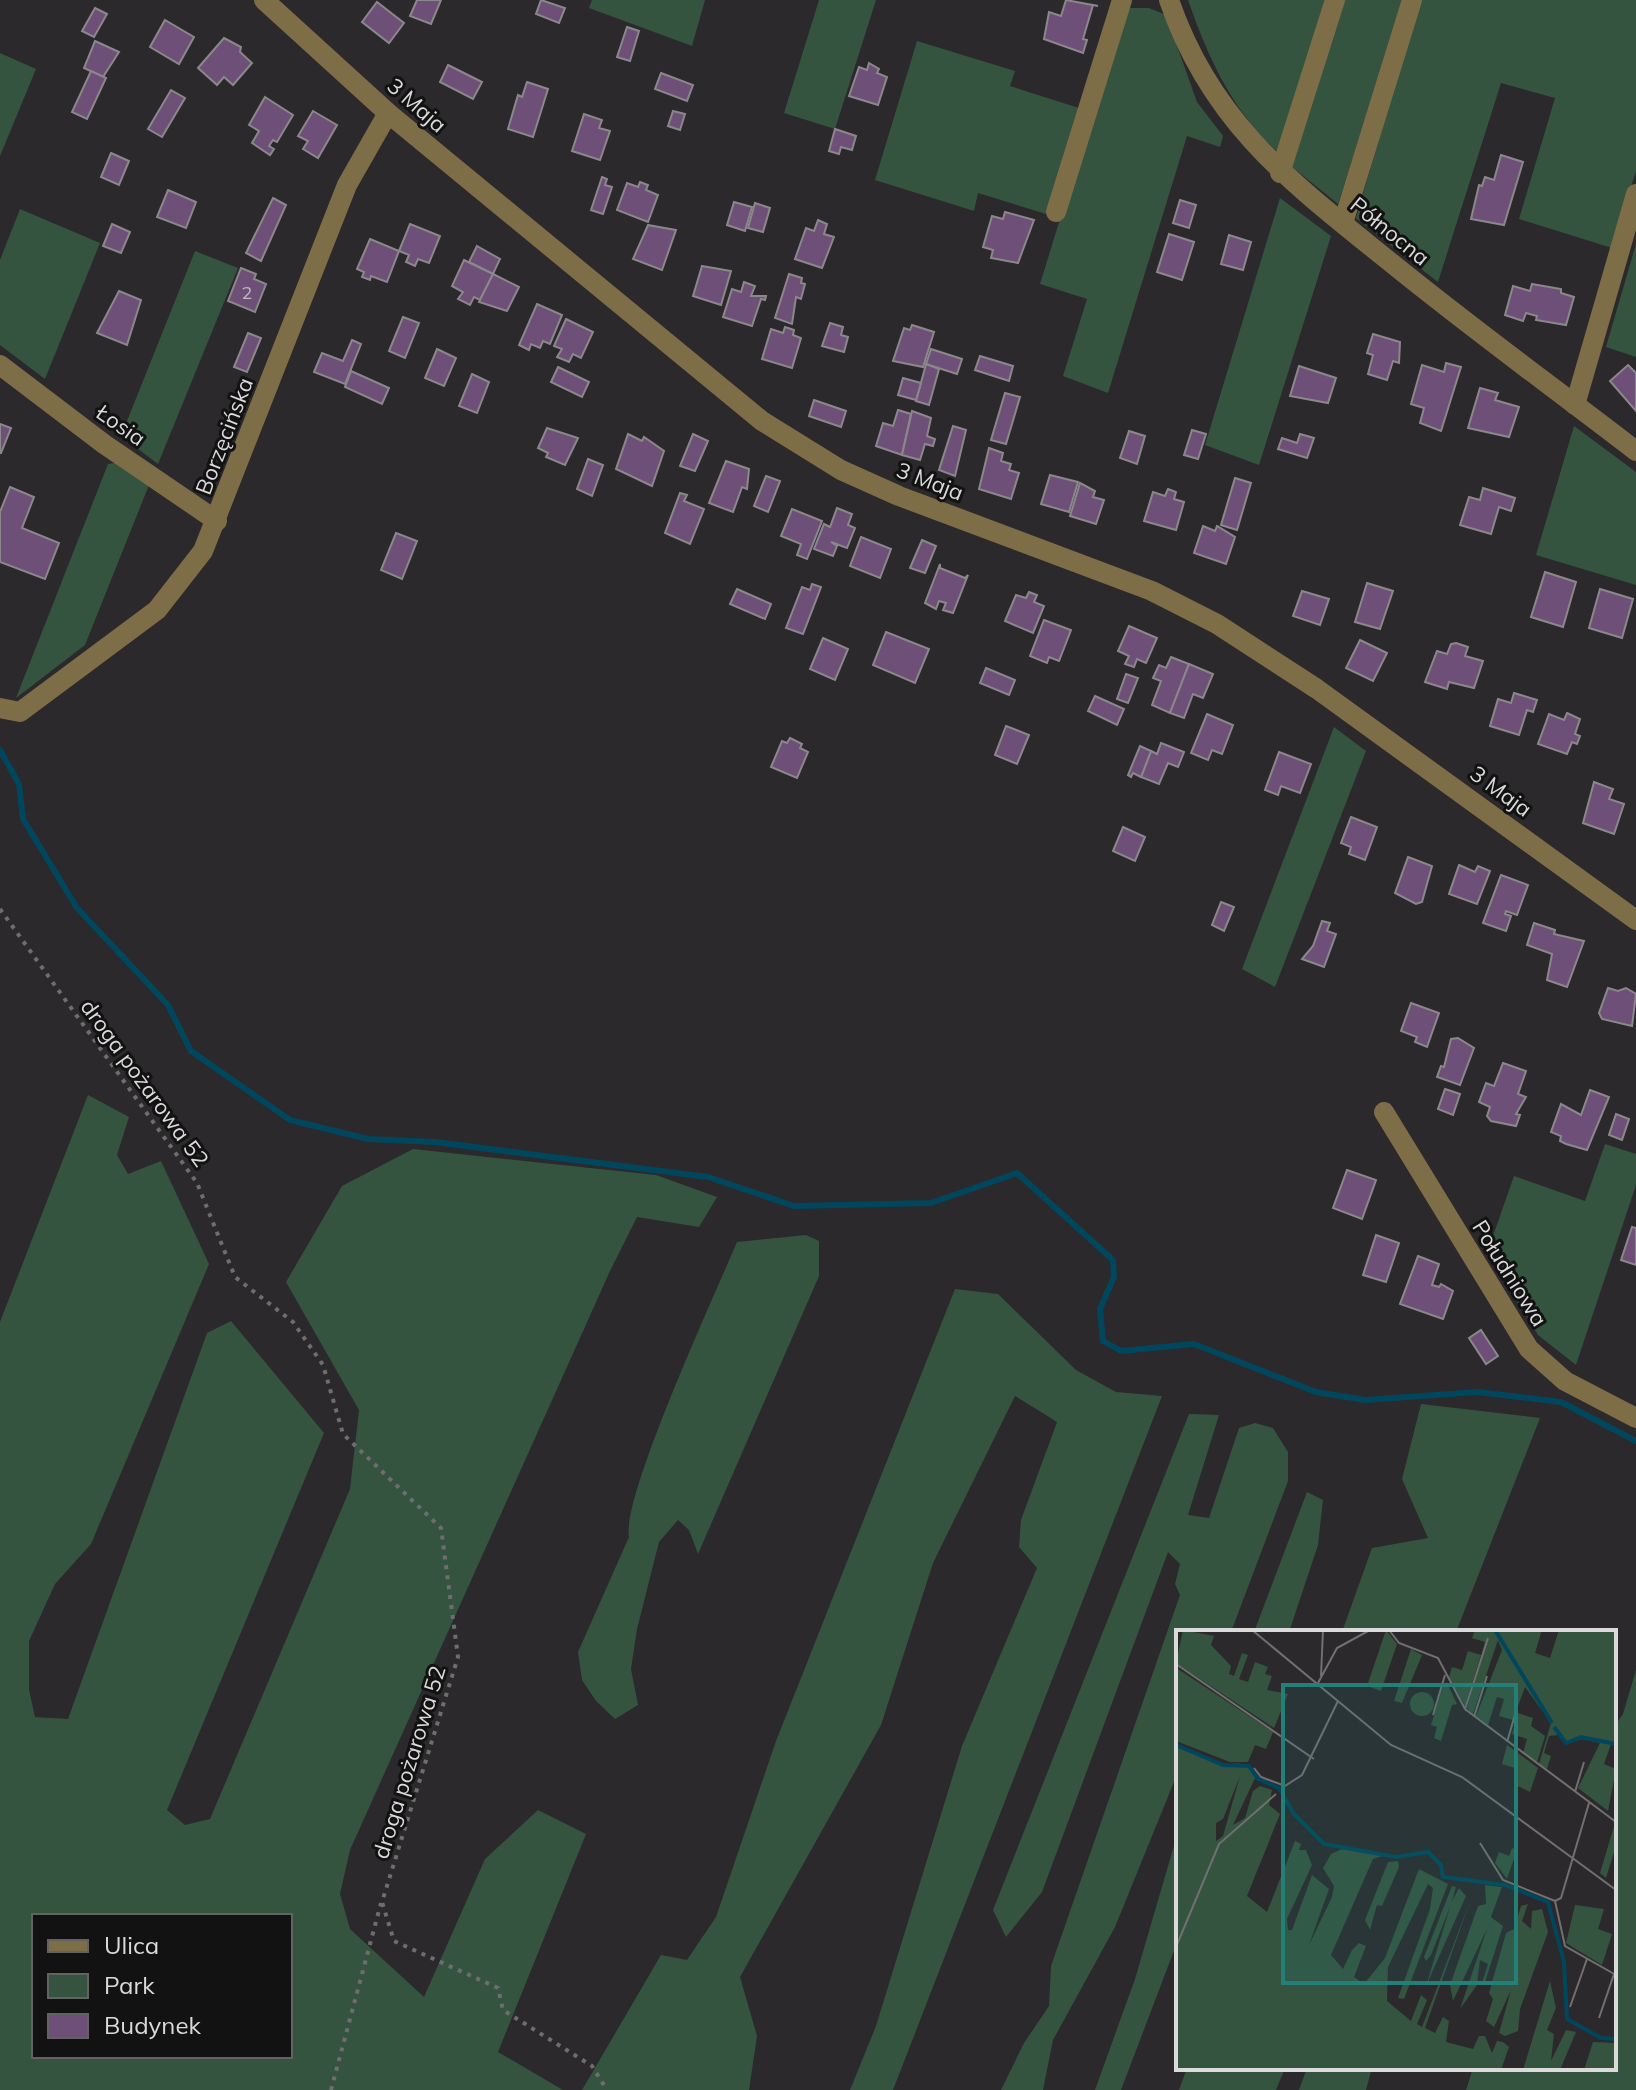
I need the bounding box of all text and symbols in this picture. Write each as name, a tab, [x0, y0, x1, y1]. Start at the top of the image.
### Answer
street label: 3 Maja	[382, 72, 452, 138]
street label: Północna	[1345, 191, 1435, 271]
house number: 2	[242, 281, 252, 304]
street label: Borzęcińska	[189, 374, 259, 498]
street label: Łosia	[90, 398, 151, 452]
street label: 3 Maja	[893, 455, 967, 507]
street label: 3 Maja	[1465, 759, 1537, 823]
street label: droga pożarowa 52	[75, 994, 215, 1172]
street label: Południowa	[1466, 1215, 1554, 1331]
inset map	[1176, 1630, 1616, 2070]
street label: droga pożarowa 52	[366, 1662, 452, 1862]
legend	[32, 1914, 292, 2058]
text: Ulica	[104, 1930, 159, 1960]
text: Park	[104, 1970, 155, 2000]
text: Budynek	[104, 2010, 201, 2040]

